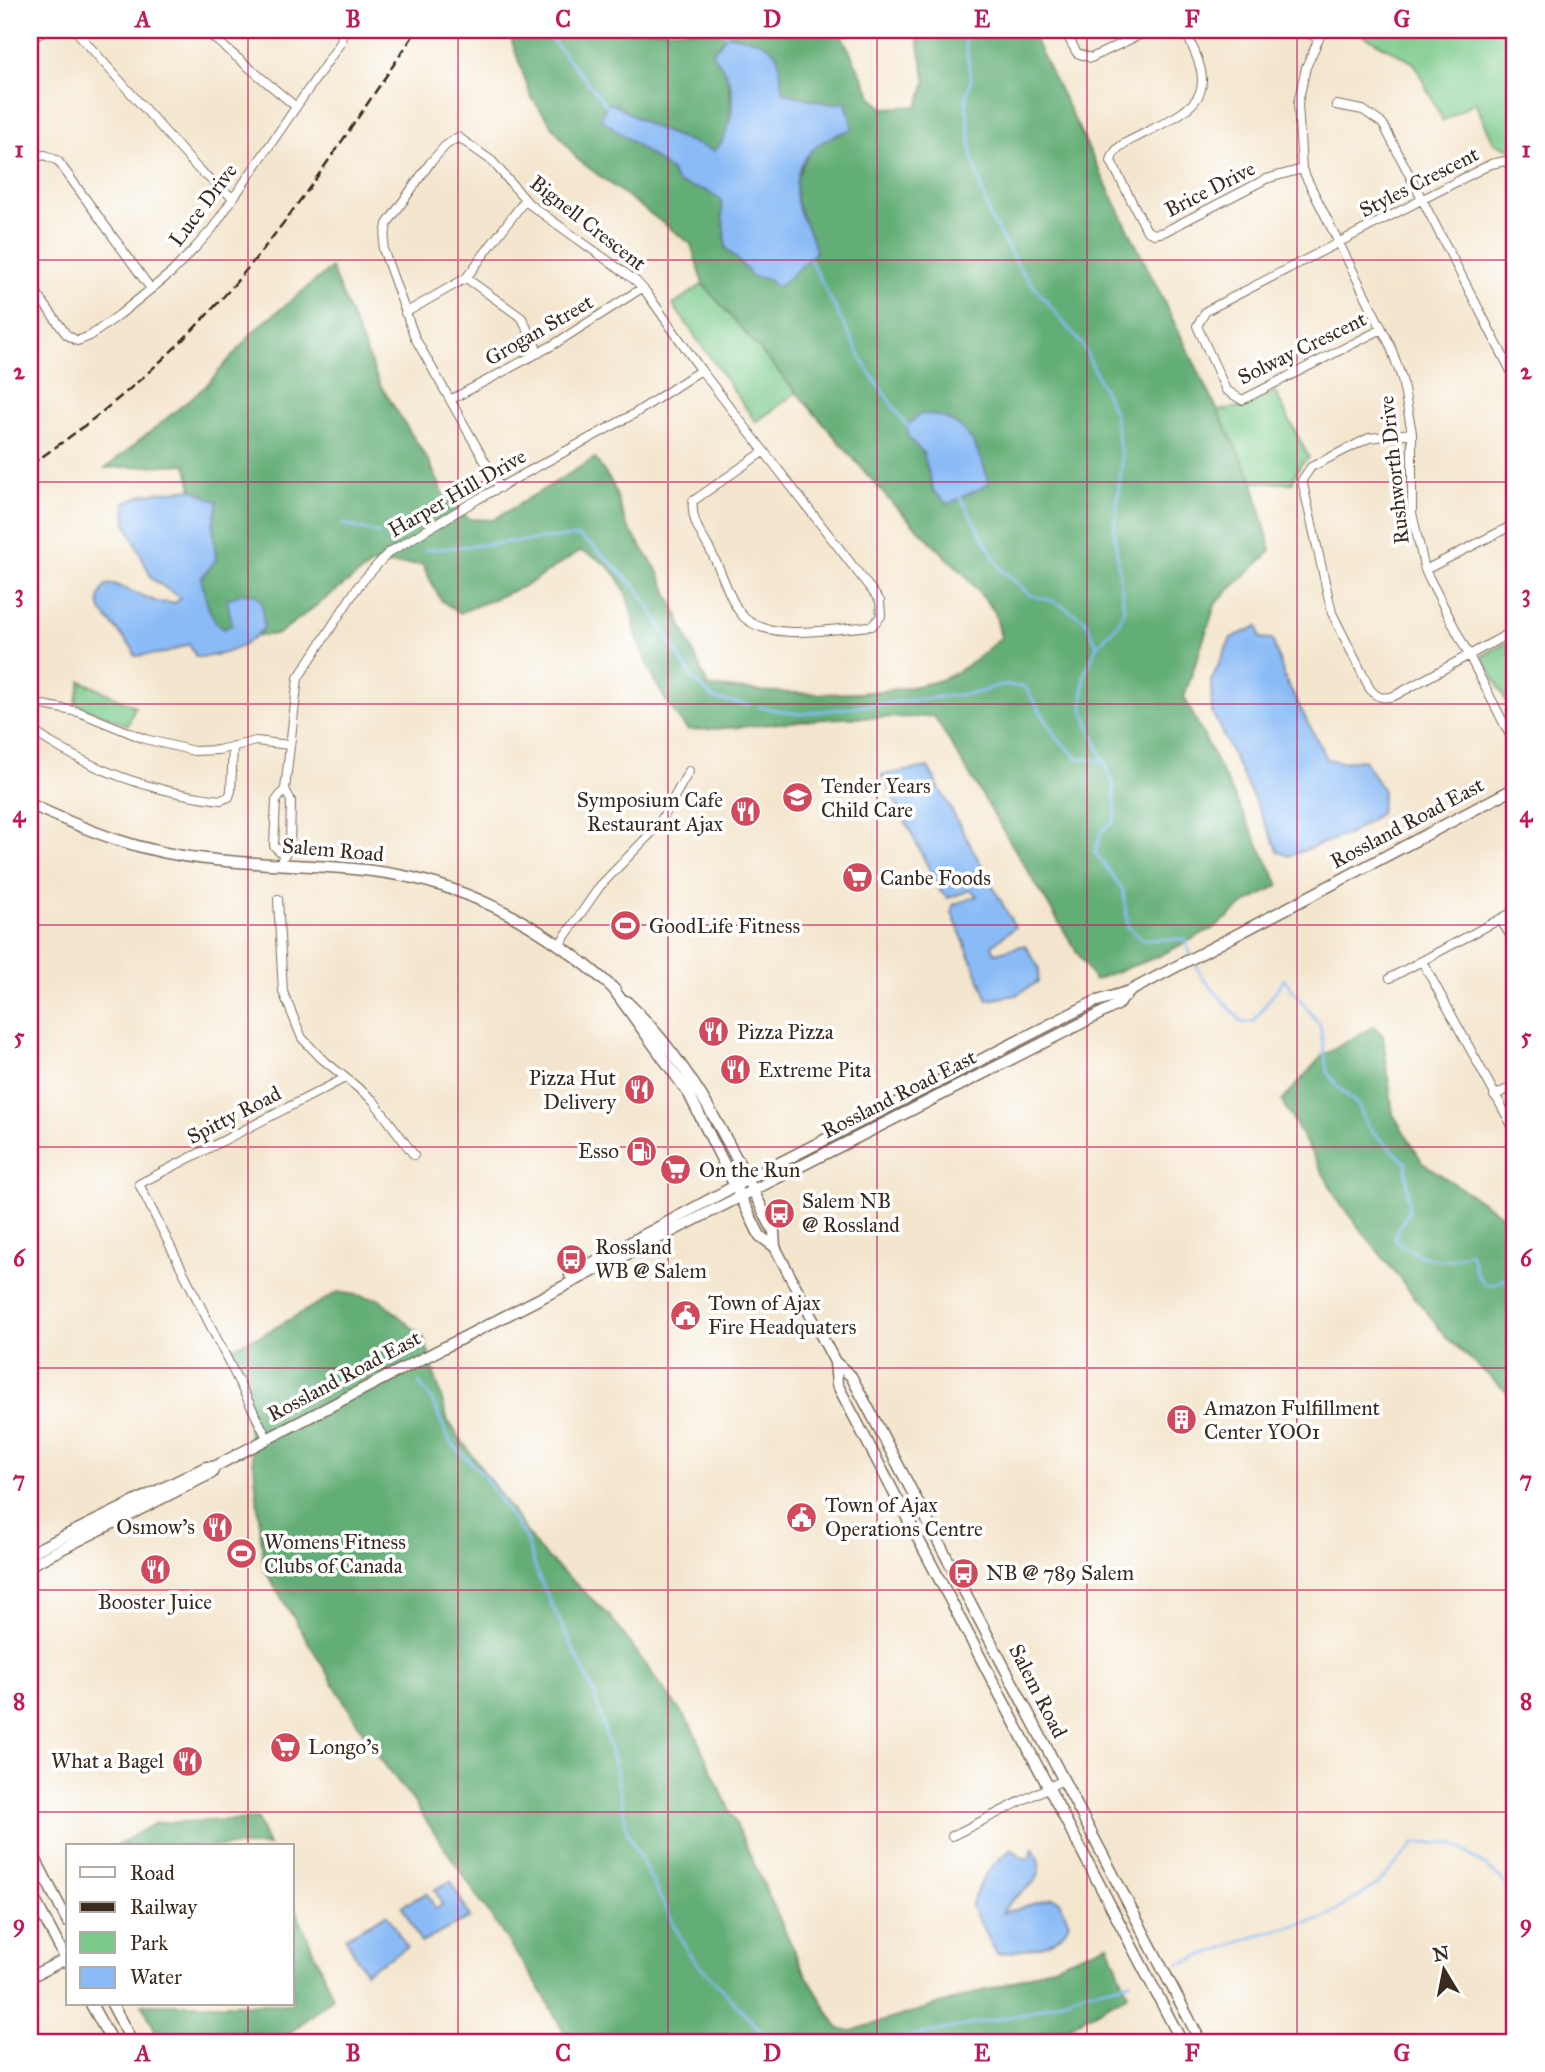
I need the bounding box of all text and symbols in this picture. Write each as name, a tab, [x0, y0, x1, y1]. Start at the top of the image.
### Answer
text: A	[133, 5, 151, 33]
text: B	[345, 5, 361, 33]
text: C	[555, 5, 571, 33]
text: D	[763, 5, 781, 33]
text: E	[974, 5, 991, 33]
text: F	[1184, 5, 1200, 33]
text: G	[1394, 5, 1411, 33]
text: 1	[14, 135, 24, 163]
text: 1	[1521, 135, 1531, 163]
street label: Styles Crescent	[1355, 141, 1484, 223]
street label: Brice Drive	[1160, 155, 1260, 223]
street label: Luce Drive	[163, 158, 243, 252]
street label: Bignell Crescent	[525, 170, 652, 277]
street label: Grogan Street	[480, 288, 598, 371]
street label: Solway Crescent	[1234, 305, 1371, 390]
text: 2	[13, 357, 25, 385]
text: 2	[1520, 357, 1532, 385]
street label: Rushworth Drive	[1373, 394, 1415, 546]
street label: Harper Hill Drive	[383, 443, 531, 543]
text: 3	[14, 579, 24, 608]
text: 3	[1521, 579, 1531, 608]
street label: Rossland Road East	[1326, 771, 1489, 874]
place label: Tender Years Child Care	[821, 773, 931, 823]
school or university icon: Tender Years Child Care	[781, 781, 815, 815]
place label: Symposium Cafe Restaurant Ajax	[577, 787, 724, 837]
restaurant icon: Symposium Cafe Restaurant Ajax	[729, 795, 763, 829]
text: 4	[13, 800, 27, 828]
text: 4	[1520, 800, 1534, 828]
street label: Salem Road	[281, 833, 385, 867]
supermarket icon: Canbe Foods	[840, 861, 874, 895]
place label: Canbe Foods	[880, 865, 991, 891]
sports icon: GoodLife Fitness	[609, 909, 643, 943]
place label: GoodLife Fitness	[649, 913, 800, 939]
restaurant icon: Pizza Pizza	[697, 1015, 731, 1049]
place label: Pizza Pizza	[737, 1019, 834, 1045]
text: 5	[14, 1022, 25, 1050]
text: 5	[1521, 1022, 1532, 1050]
street label: Rossland Road East	[817, 1044, 981, 1144]
restaurant icon: Extreme Pita	[718, 1053, 752, 1087]
place label: Extreme Pita	[758, 1057, 871, 1083]
place label: Pizza Hut Delivery	[529, 1065, 617, 1115]
restaurant icon: Pizza Hut Delivery	[622, 1073, 656, 1107]
street label: Spitty Road	[183, 1080, 286, 1150]
fuel station icon: Esso	[625, 1134, 659, 1168]
place label: Esso	[578, 1138, 619, 1164]
supermarket icon: On the Run	[659, 1153, 693, 1187]
place label: On the Run	[699, 1157, 800, 1183]
place label: Salem NB @ Rossland	[802, 1188, 900, 1238]
bus stop icon: Salem NB @ Rossland	[762, 1196, 796, 1230]
place label: Rossland WB @ Salem	[595, 1234, 707, 1284]
bus stop icon: Rossland WB @ Salem	[555, 1242, 589, 1276]
text: 6	[13, 1244, 26, 1272]
text: 6	[1520, 1244, 1533, 1272]
place label: Town of Ajax Fire Headquaters	[708, 1290, 856, 1340]
public building icon: Town of Ajax Fire Headquaters	[668, 1298, 702, 1332]
street label: Rossland Road East	[263, 1324, 426, 1427]
place label: Amazon Fulfillment Center YOO1	[1203, 1395, 1380, 1445]
building icon: Amazon Fulfillment Center YOO1	[1164, 1403, 1198, 1437]
text: 7	[13, 1465, 25, 1493]
text: 7	[1520, 1465, 1532, 1493]
place label: Town of Ajax Operations Centre	[825, 1492, 983, 1542]
public building icon: Town of Ajax Operations Centre	[785, 1500, 819, 1534]
restaurant icon: Osmow's	[201, 1510, 235, 1544]
place label: Osmow's	[116, 1514, 195, 1540]
place label: Womens Fitness Clubs of Canada	[264, 1529, 406, 1579]
sports icon: Womens Fitness Clubs of Canada	[224, 1537, 258, 1571]
restaurant icon: Booster Juice	[138, 1553, 172, 1587]
bus stop icon: NB @ 789 Salem	[946, 1556, 980, 1590]
place label: NB @ 789 Salem	[986, 1560, 1134, 1586]
place label: Booster Juice	[98, 1589, 212, 1615]
street label: Salem Road	[1003, 1640, 1073, 1743]
text: 8	[13, 1687, 25, 1715]
text: 8	[1520, 1687, 1532, 1715]
supermarket icon: Longo's	[268, 1730, 302, 1764]
place label: Longo's	[308, 1734, 379, 1760]
restaurant icon: What a Bagel	[170, 1744, 204, 1778]
place label: What a Bagel	[51, 1748, 164, 1774]
legend	[66, 1844, 294, 2006]
text: Road	[130, 1860, 175, 1886]
text: Railway	[130, 1894, 198, 1920]
text: 9	[13, 1909, 25, 1938]
text: 9	[1520, 1909, 1532, 1938]
text: Park	[130, 1930, 168, 1956]
north arrow	[1408, 1936, 1478, 2006]
text: N	[1431, 1941, 1451, 1966]
text: Water	[130, 1964, 182, 1990]
text: A	[133, 2039, 151, 2067]
text: B	[345, 2039, 361, 2067]
text: C	[555, 2039, 571, 2067]
text: D	[763, 2039, 781, 2067]
text: E	[974, 2039, 991, 2067]
text: F	[1184, 2039, 1200, 2067]
text: G	[1394, 2039, 1411, 2067]

